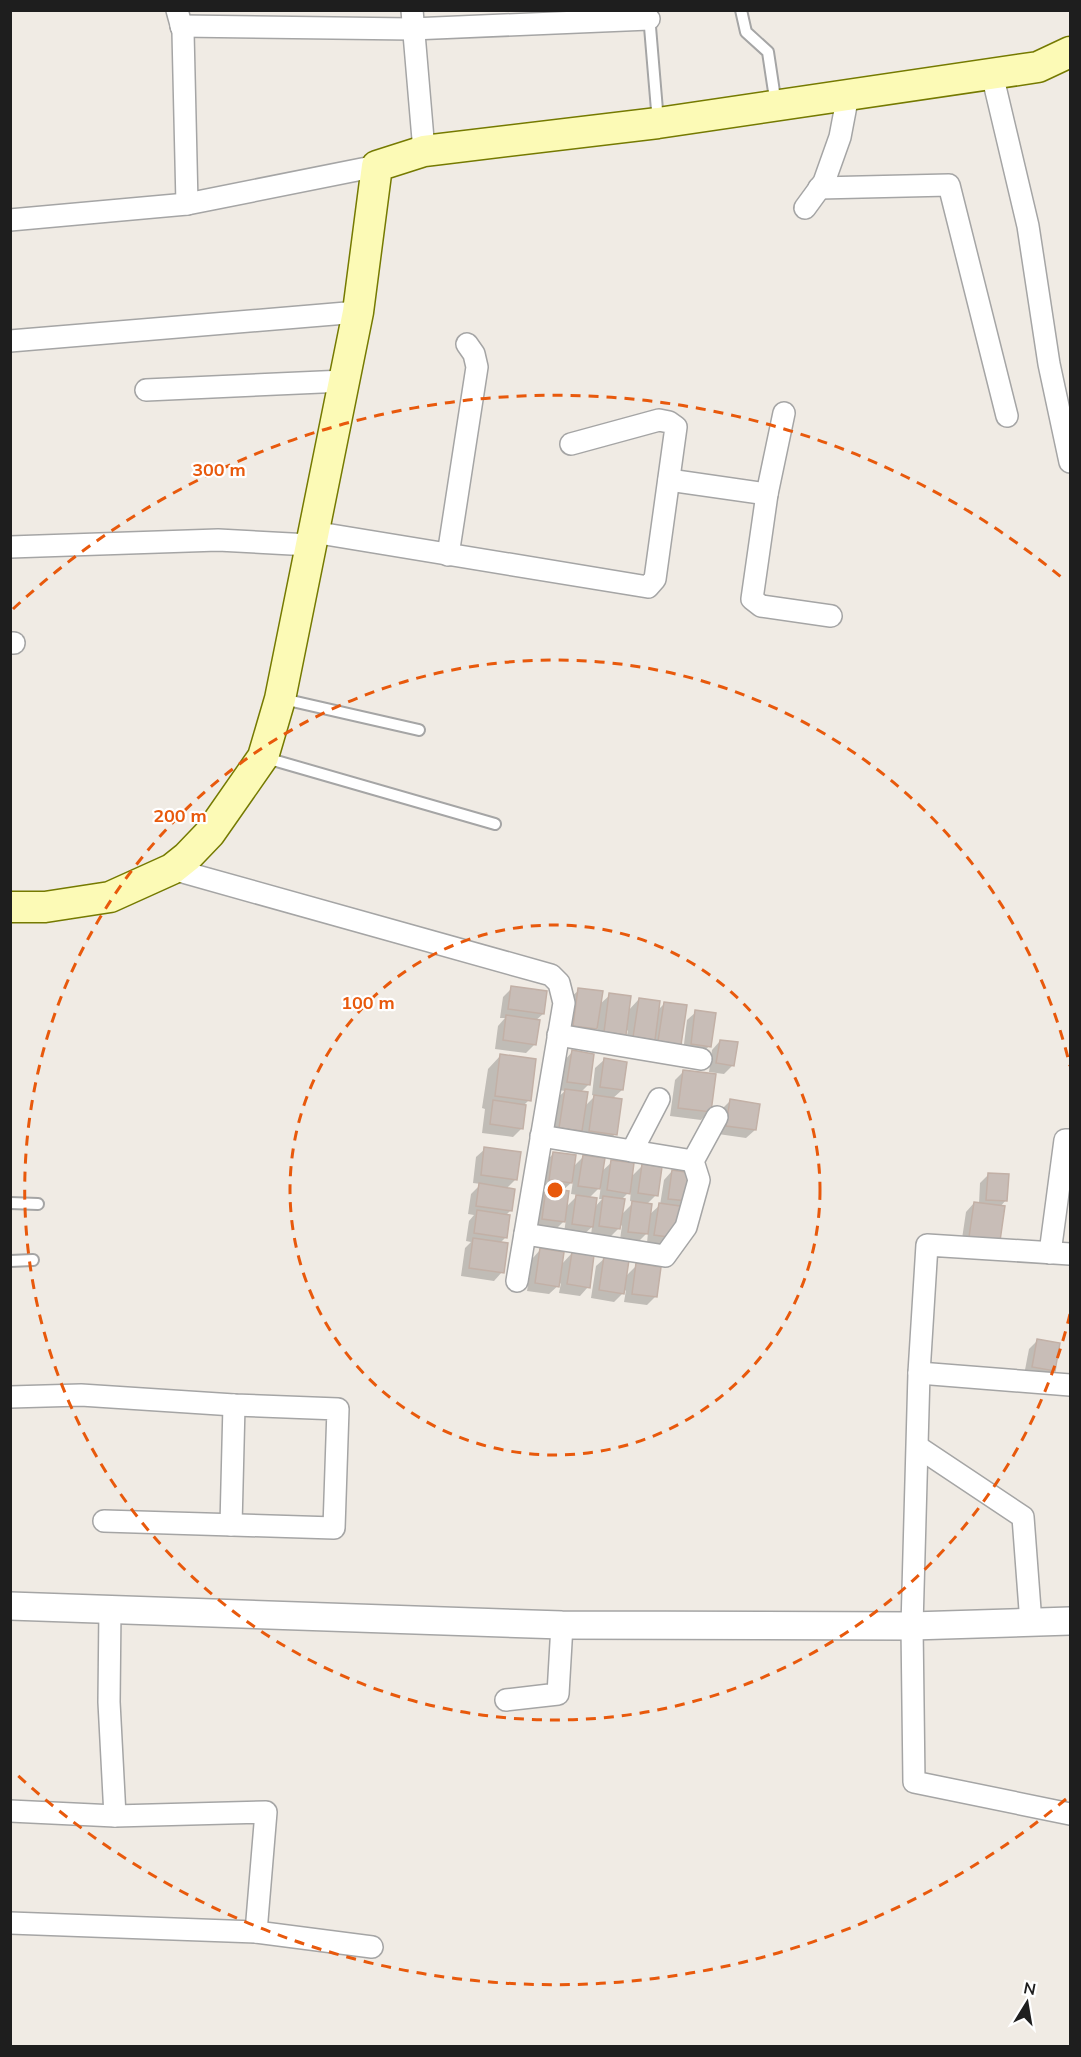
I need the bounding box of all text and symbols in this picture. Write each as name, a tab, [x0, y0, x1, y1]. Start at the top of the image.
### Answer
text: 300 m	[192, 458, 246, 481]
text: 200 m	[153, 804, 207, 827]
text: 100 m	[341, 991, 395, 1014]
centre of rings	[545, 1180, 565, 1200]
north arrow	[997, 1973, 1057, 2033]
text: N	[1022, 1977, 1038, 1999]

